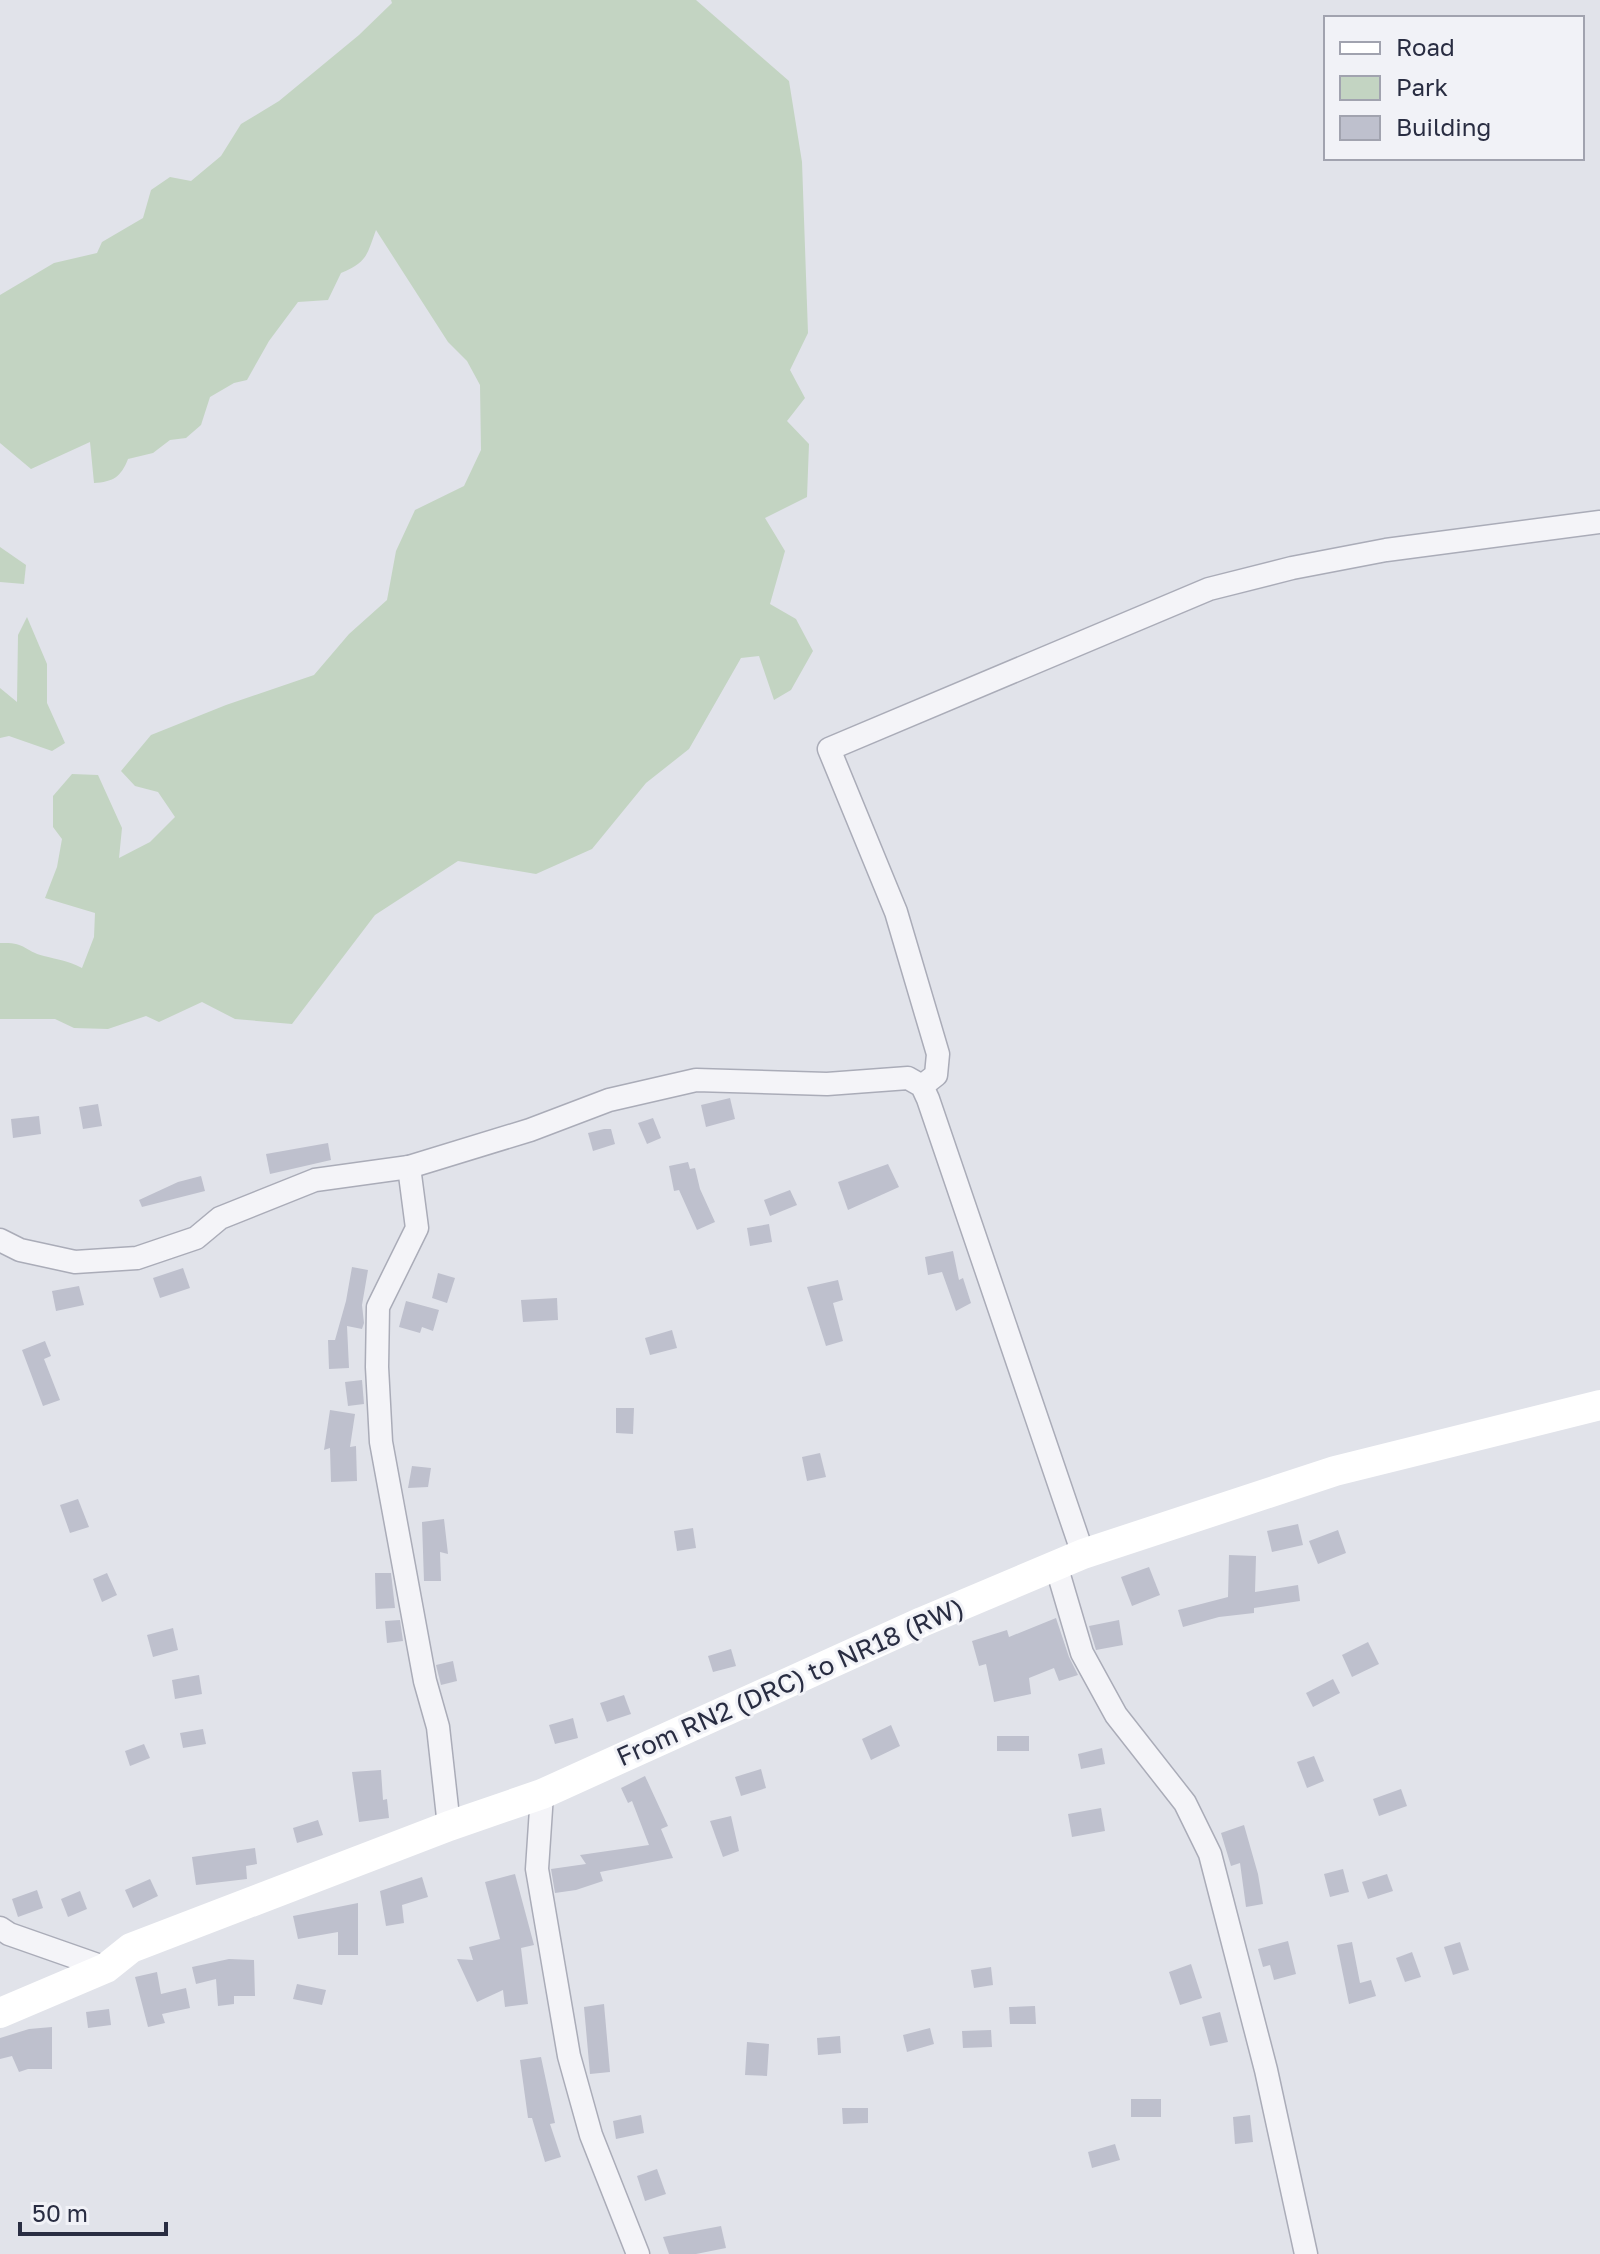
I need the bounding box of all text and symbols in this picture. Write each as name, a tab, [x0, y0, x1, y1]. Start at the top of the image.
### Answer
legend	[1324, 16, 1584, 160]
text: Road	[1396, 32, 1455, 61]
text: Park	[1396, 72, 1448, 101]
text: Building	[1396, 112, 1491, 141]
street label: From RN2 (DRC) to NR18 (RW)	[611, 1591, 968, 1772]
scale bar	[20, 2186, 166, 2236]
text: 50 m	[32, 2198, 88, 2227]

